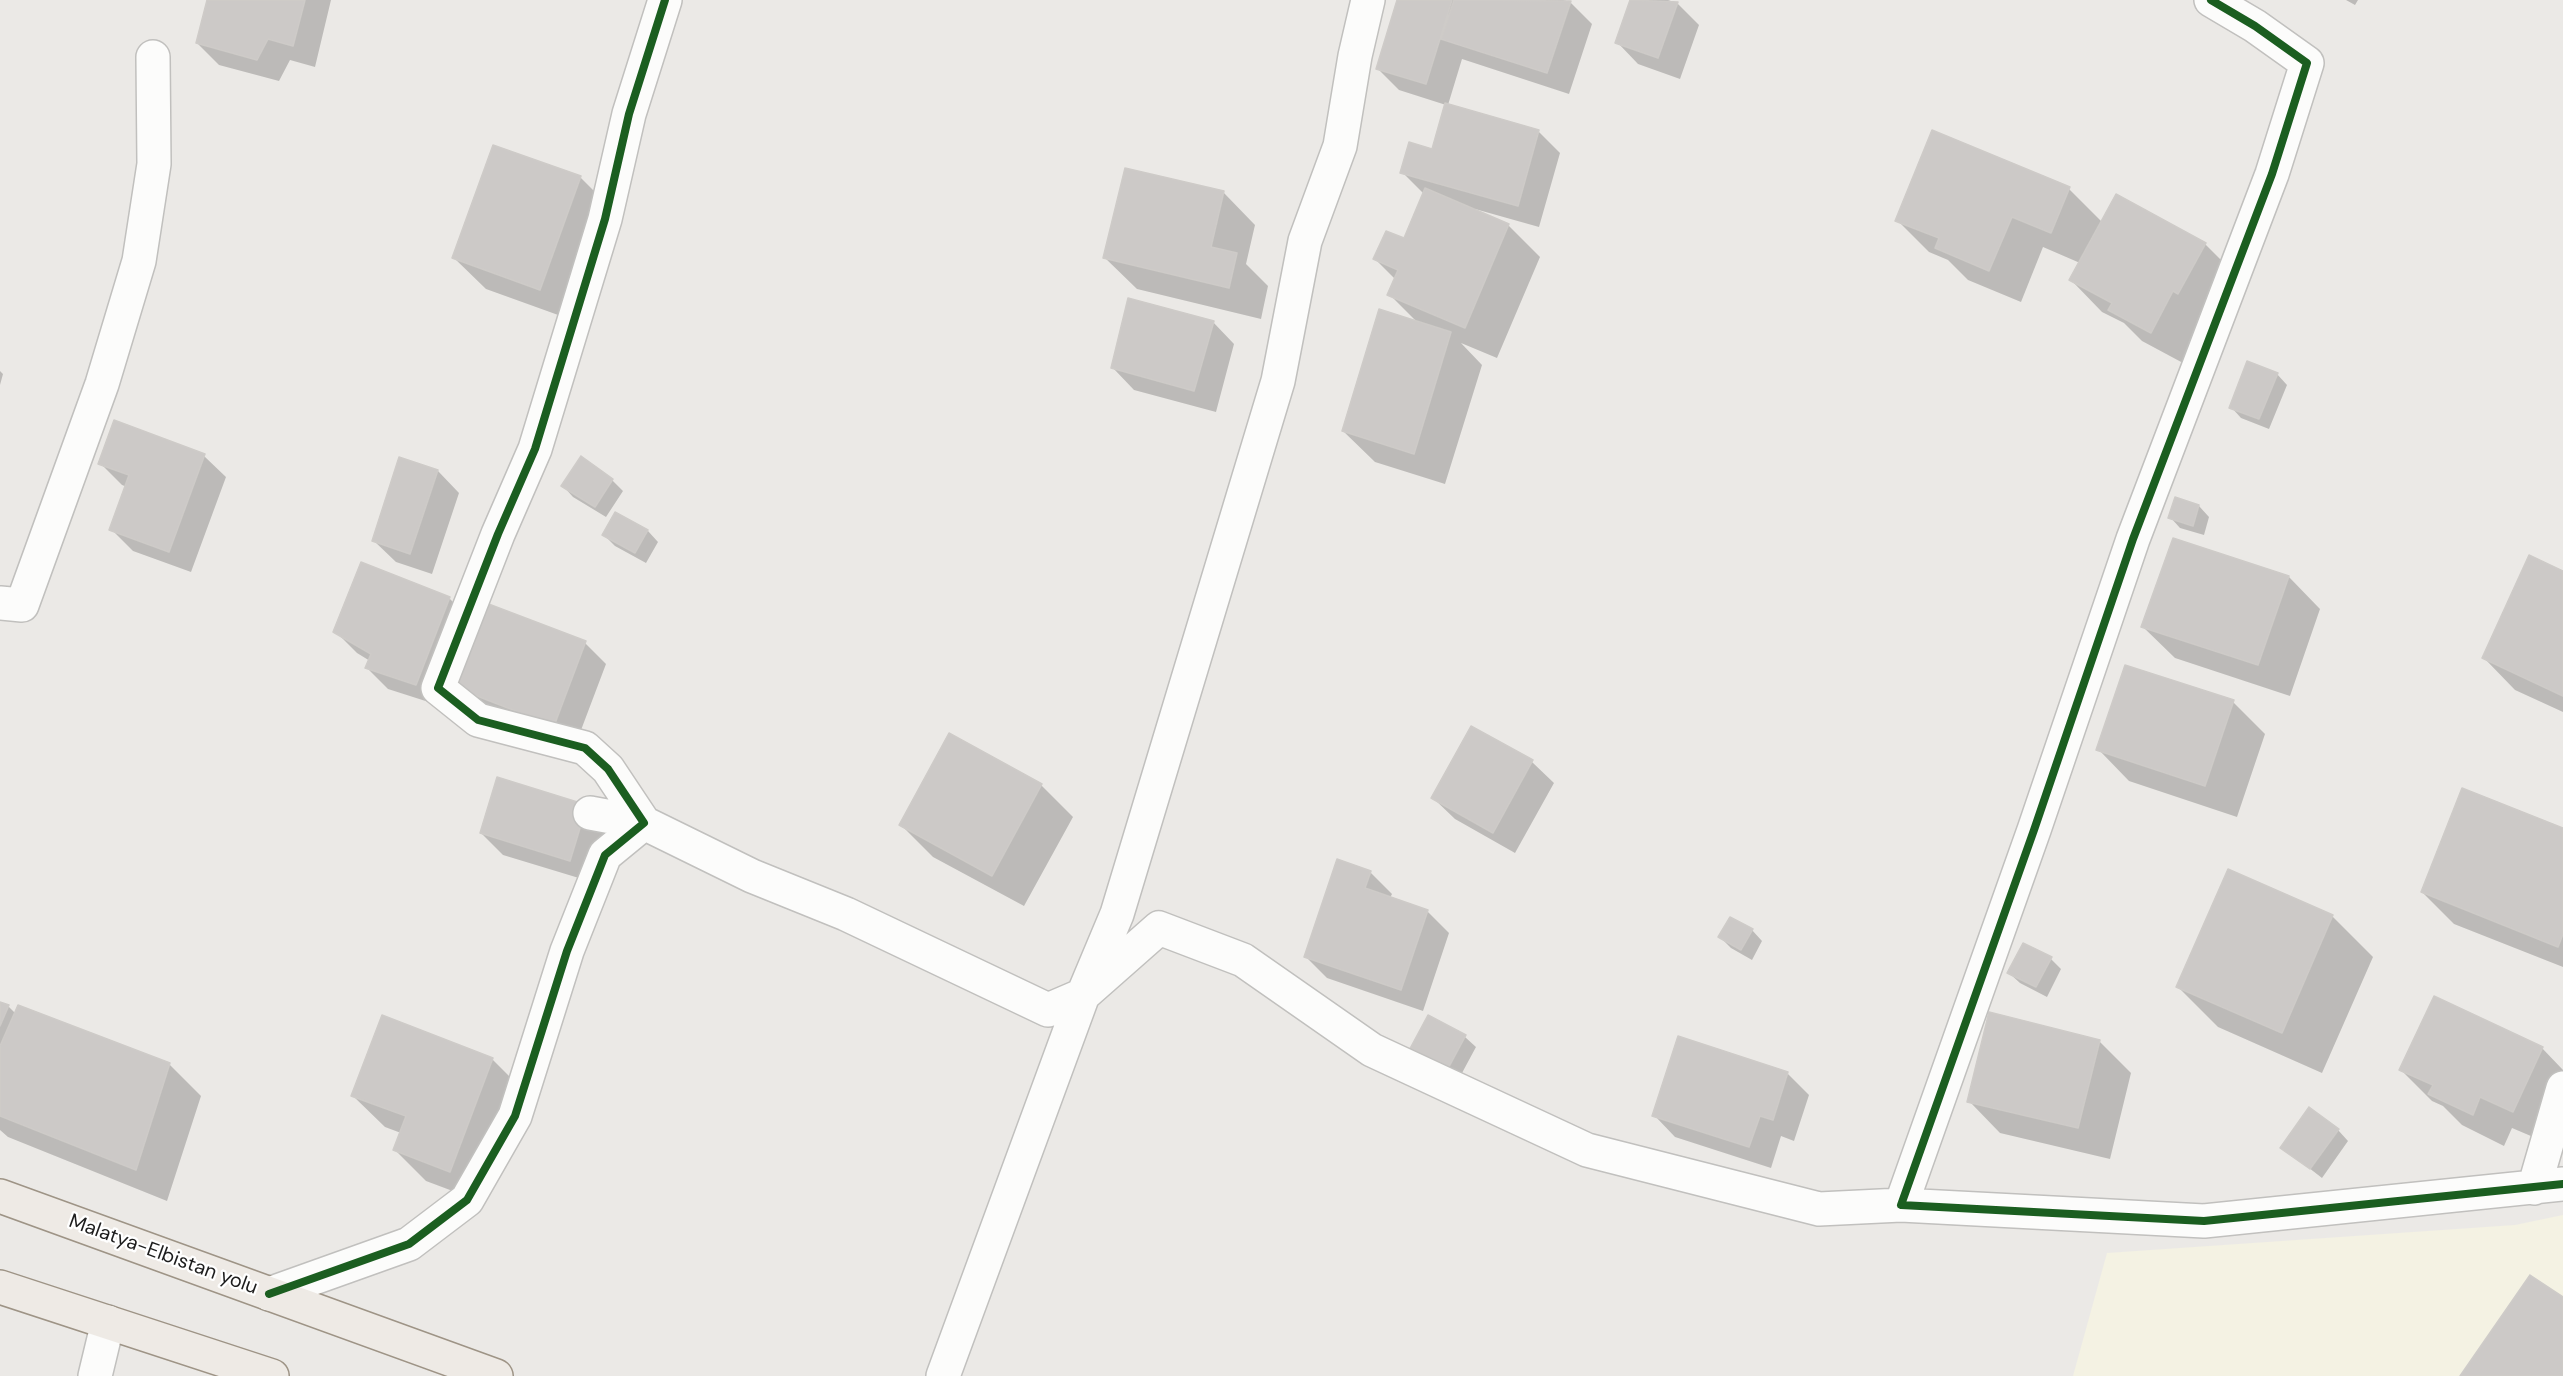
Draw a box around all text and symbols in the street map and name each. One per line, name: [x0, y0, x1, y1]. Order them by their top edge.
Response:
street label: Malatya-Elbistan yolu: [65, 1210, 261, 1300]

